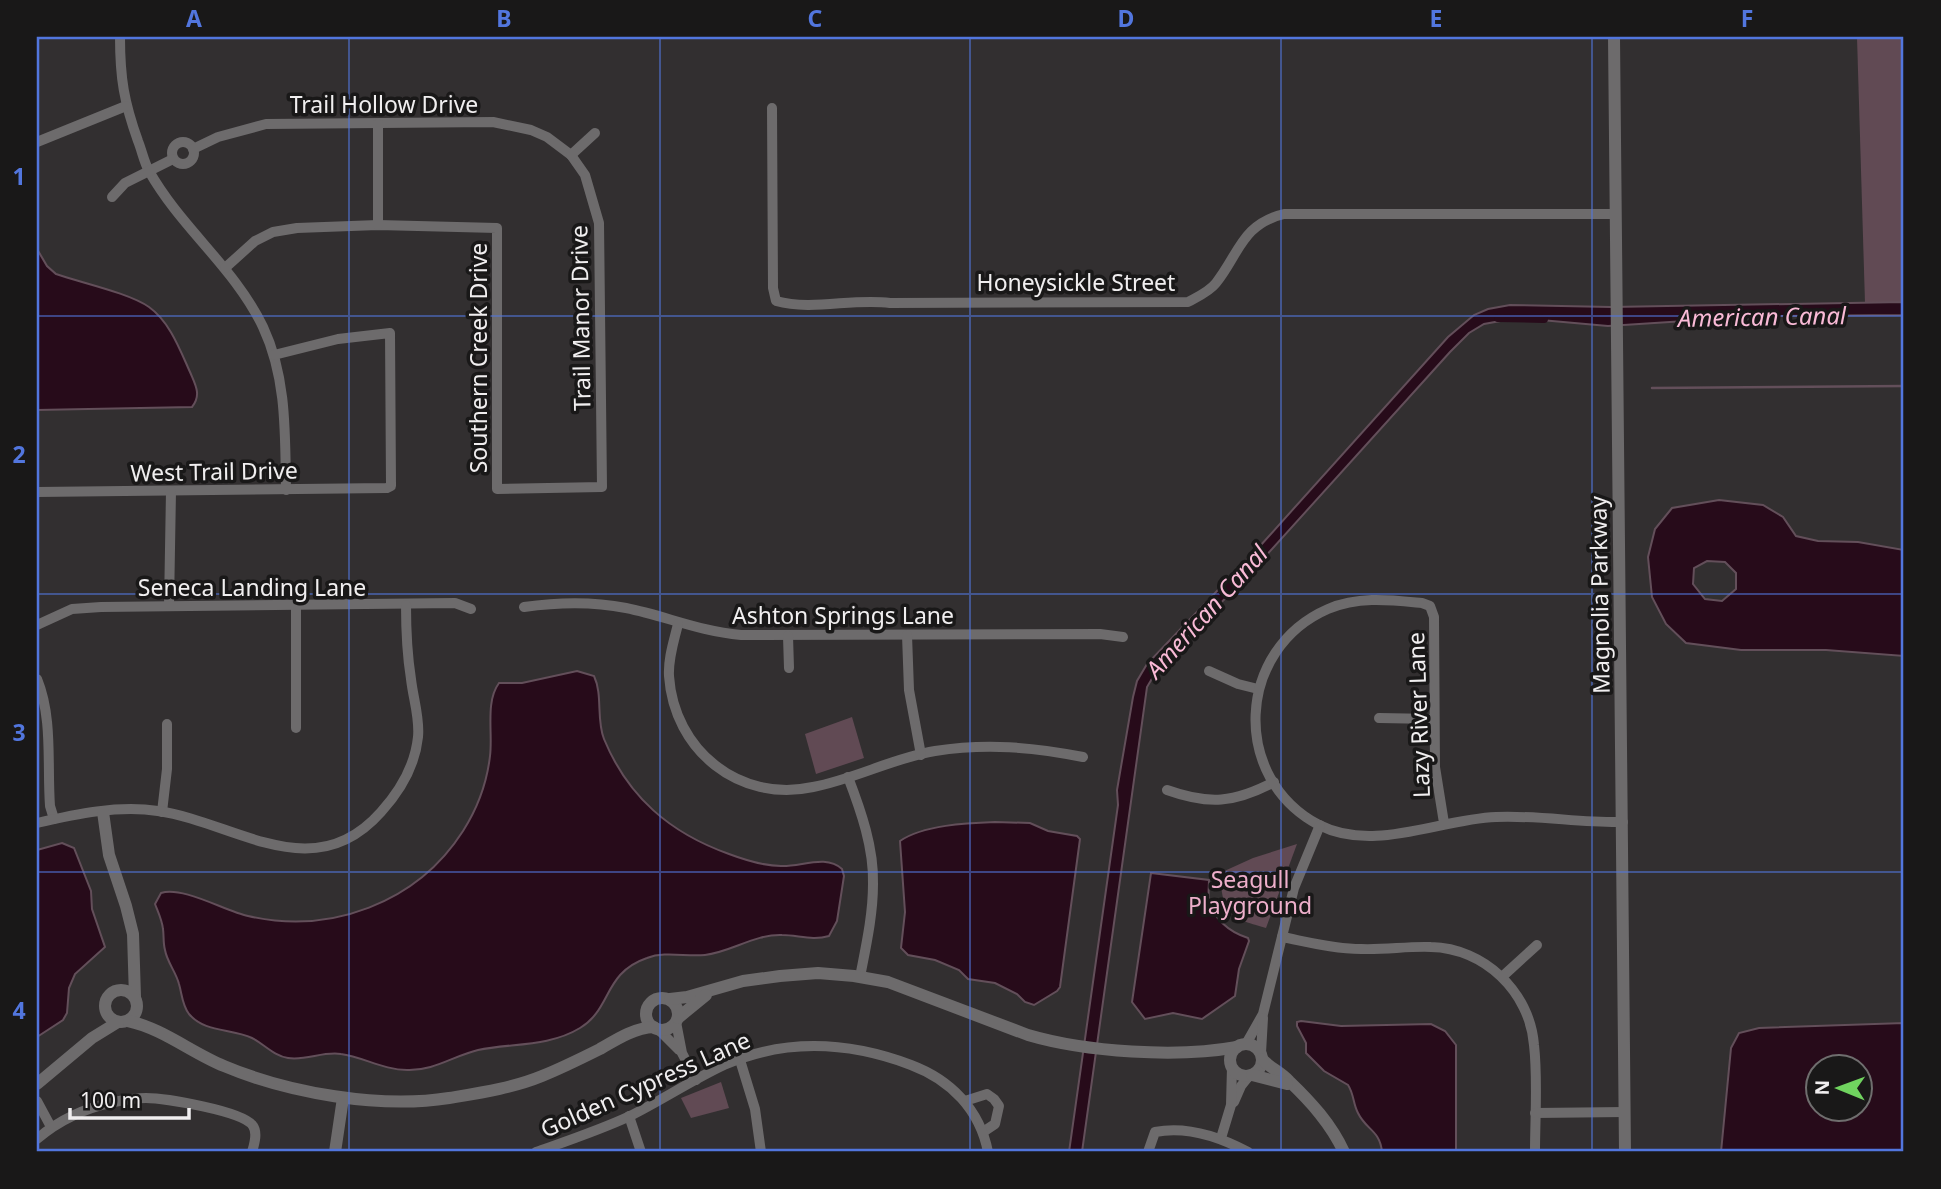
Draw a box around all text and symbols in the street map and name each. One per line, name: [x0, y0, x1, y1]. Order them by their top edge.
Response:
text: A: [186, 2, 202, 34]
text: B: [496, 2, 512, 34]
text: C: [808, 2, 823, 34]
text: D: [1118, 2, 1134, 34]
text: E: [1430, 2, 1442, 34]
text: F: [1741, 2, 1753, 34]
street label: Trail Hollow Drive: [290, 88, 478, 120]
text: 1: [12, 160, 26, 192]
street label: Trail Manor Drive: [562, 225, 598, 411]
street label: Southern Creek Drive: [462, 243, 494, 473]
street label: Honeysickle Street: [977, 266, 1175, 298]
water label: American Canal: [1676, 298, 1847, 334]
text: 2: [12, 438, 26, 470]
street label: West Trail Drive: [130, 454, 298, 488]
street label: Magnolia Parkway: [1581, 495, 1617, 694]
water label: American Canal: [1136, 537, 1275, 686]
street label: Seneca Landing Lane: [138, 571, 366, 603]
street label: Ashton Springs Lane: [732, 599, 954, 631]
street label: Lazy River Lane: [1399, 631, 1437, 799]
text: 3: [12, 716, 26, 748]
park label: Seagull Playground: [1188, 863, 1312, 921]
text: 4: [12, 994, 26, 1026]
street label: Golden Cypress Lane: [535, 1023, 755, 1145]
north arrow: [1804, 1052, 1874, 1122]
scale bar: [70, 1077, 189, 1121]
text: N: [1809, 1080, 1835, 1096]
text: 100 m: [80, 1086, 141, 1114]

